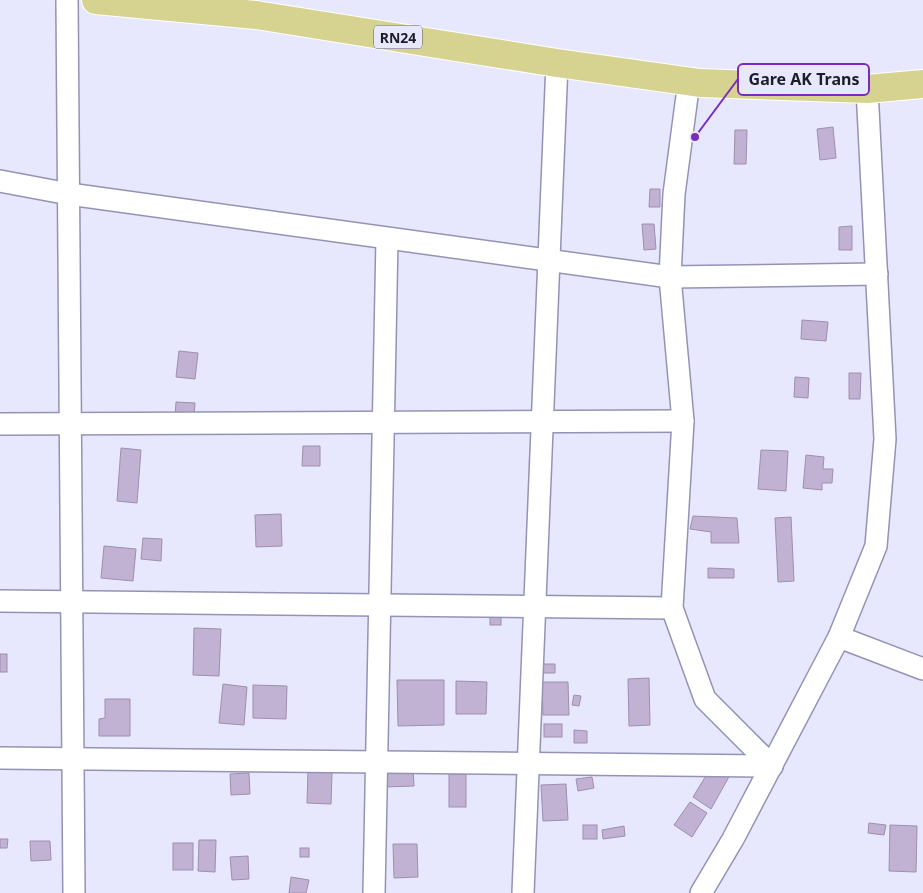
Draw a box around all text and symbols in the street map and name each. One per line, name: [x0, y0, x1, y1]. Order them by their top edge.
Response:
road number: RN24: [374, 26, 422, 48]
callout: Gare AK Trans: [738, 64, 869, 95]
text: Gare AK Trans: [749, 68, 859, 90]

